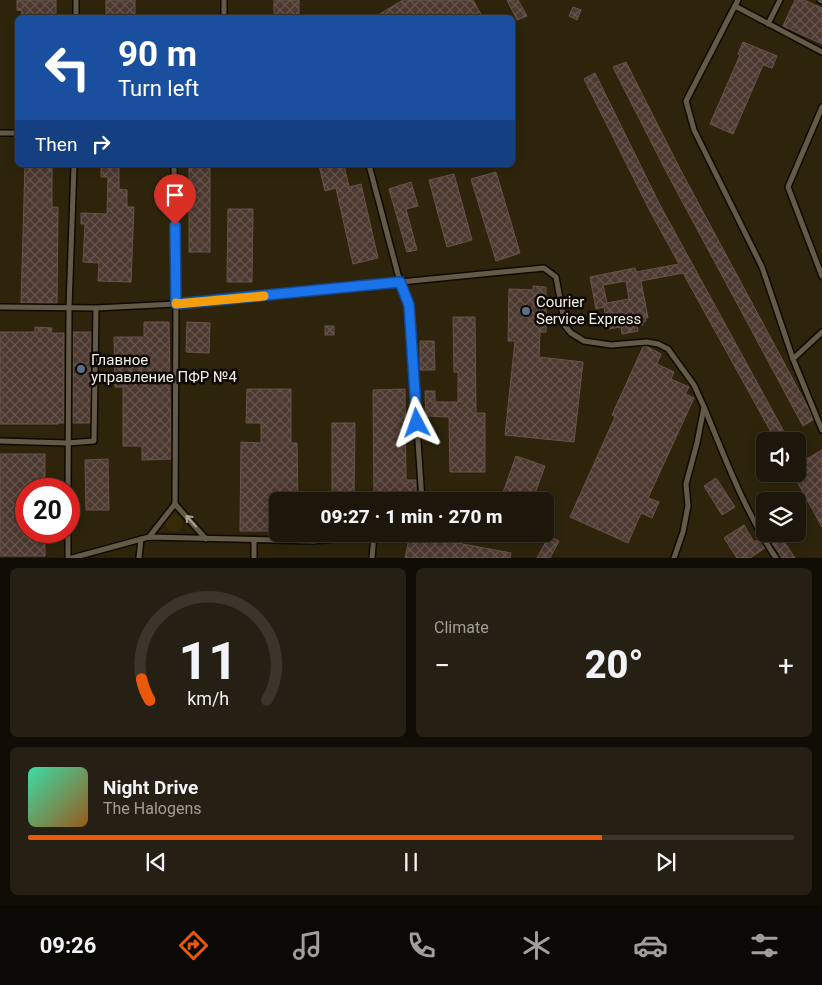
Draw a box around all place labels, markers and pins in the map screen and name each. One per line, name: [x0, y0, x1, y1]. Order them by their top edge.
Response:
pin: [154, 174, 196, 225]
place label: Courier Service Express: [536, 293, 641, 328]
marker: Courier Service Express: [520, 305, 532, 317]
place label: Главное управление ПФР №4: [91, 351, 237, 386]
marker: Главное управление ПФР №4: [75, 363, 87, 375]

